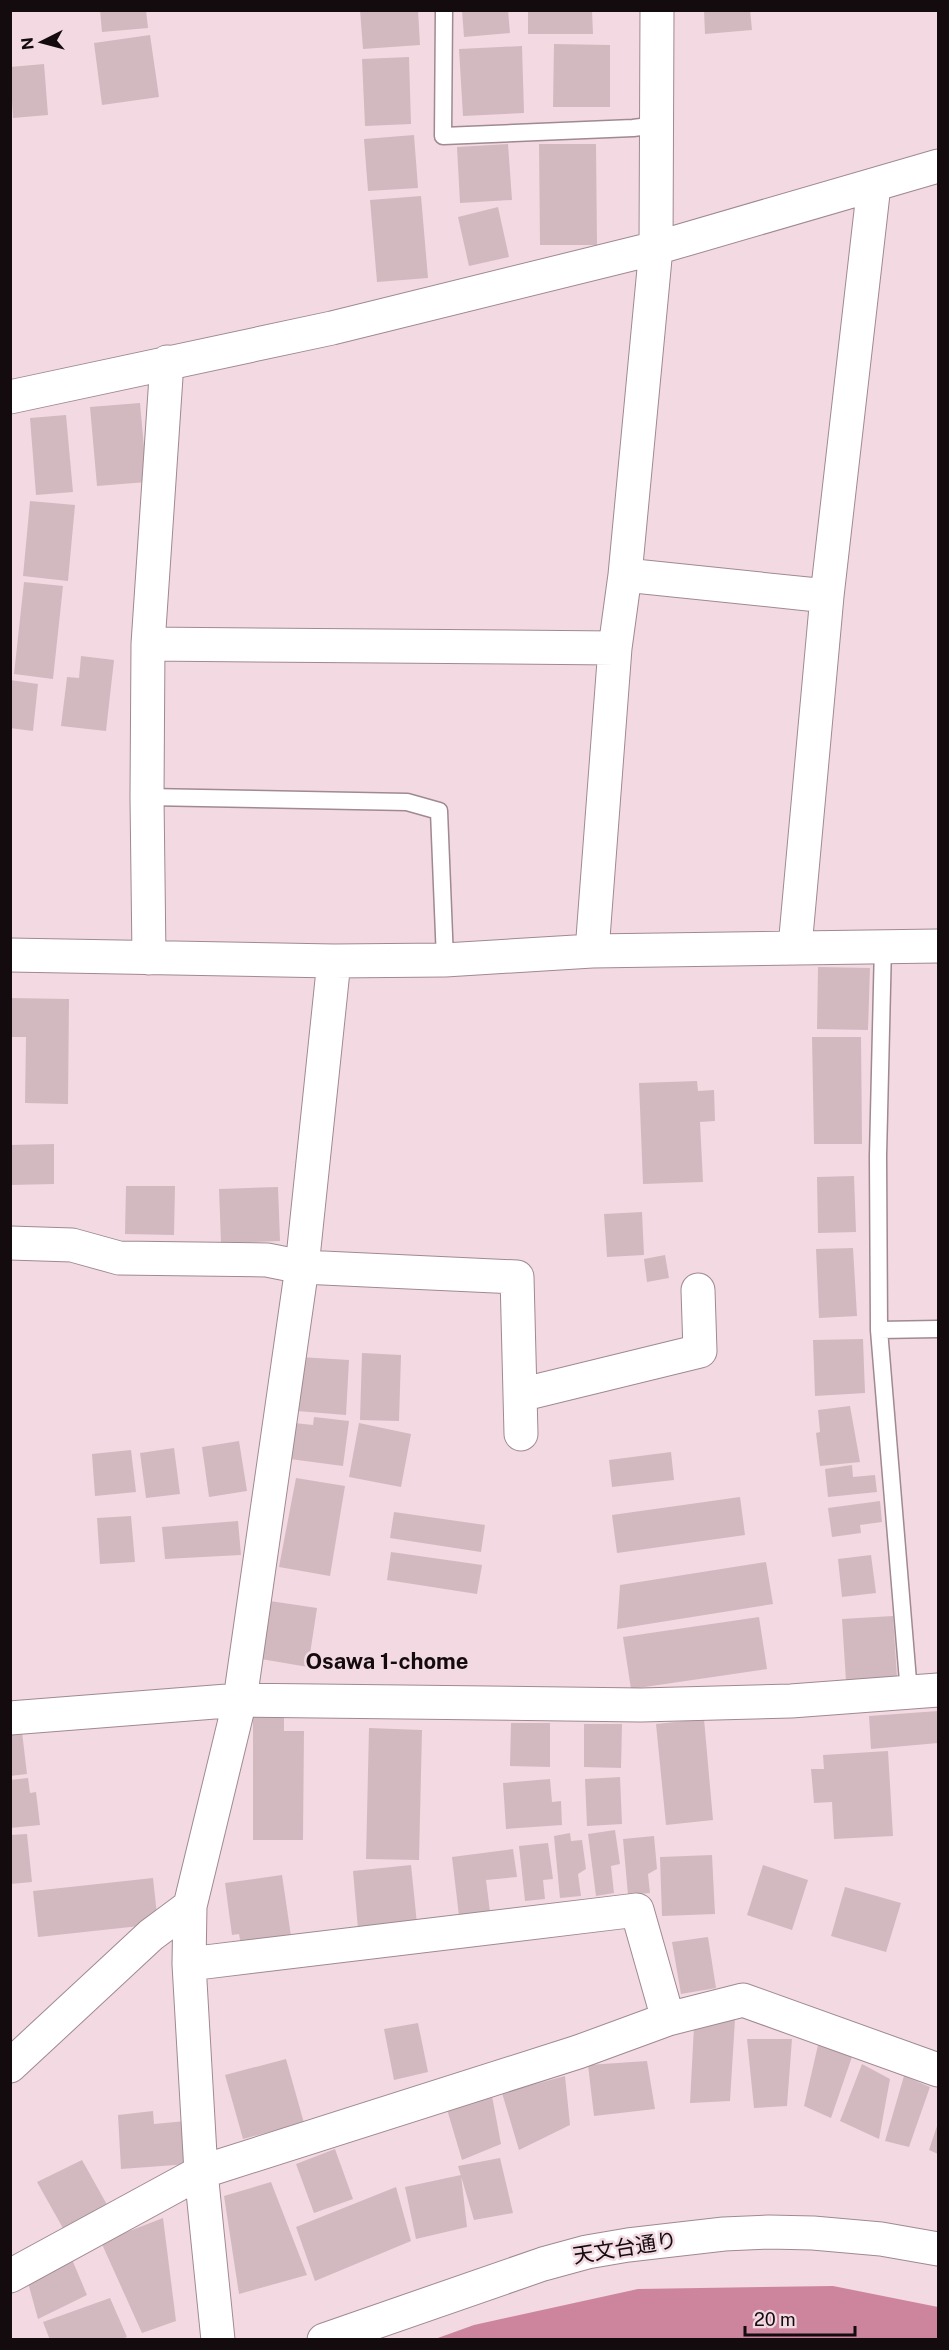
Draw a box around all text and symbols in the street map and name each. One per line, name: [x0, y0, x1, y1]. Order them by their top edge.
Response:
north arrow: [12, 12, 72, 72]
text: N: [17, 36, 38, 51]
district label: Osawa 1-chome: [306, 1648, 469, 1674]
street label: 天文台通り: [571, 2227, 679, 2268]
scale bar: [745, 2299, 854, 2337]
text: 20 m: [754, 2309, 796, 2330]

